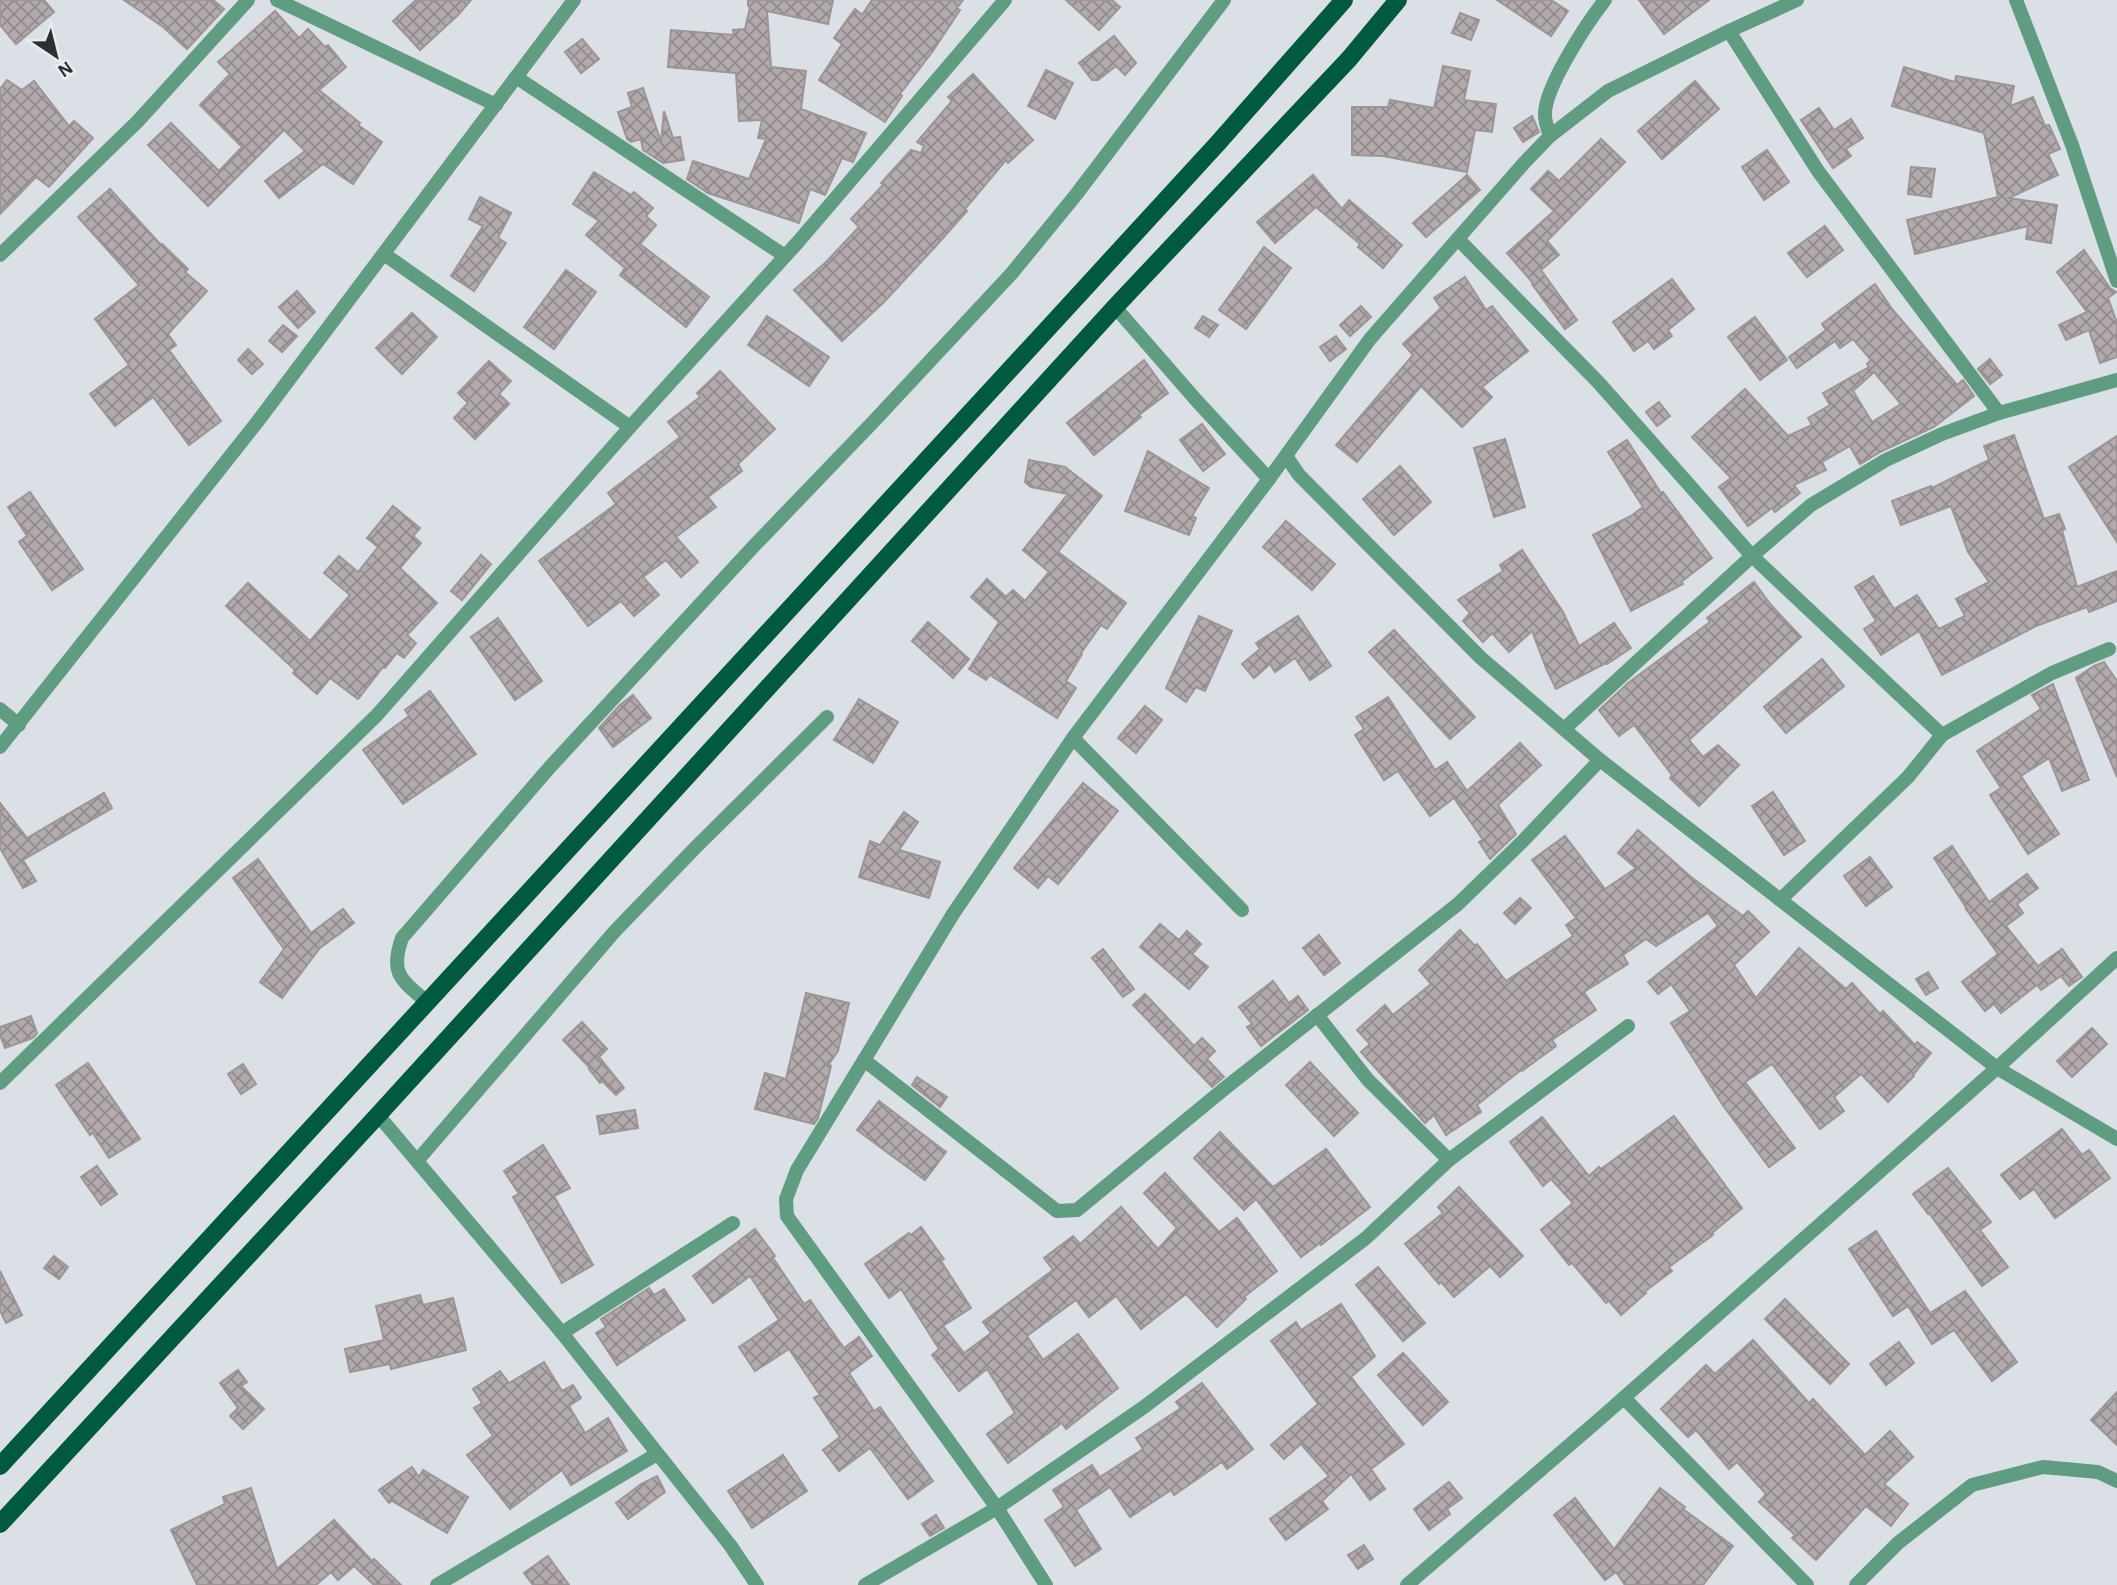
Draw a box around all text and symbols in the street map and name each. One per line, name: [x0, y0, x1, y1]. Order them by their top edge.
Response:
north arrow: [21, 21, 91, 91]
text: N: [54, 57, 76, 80]

